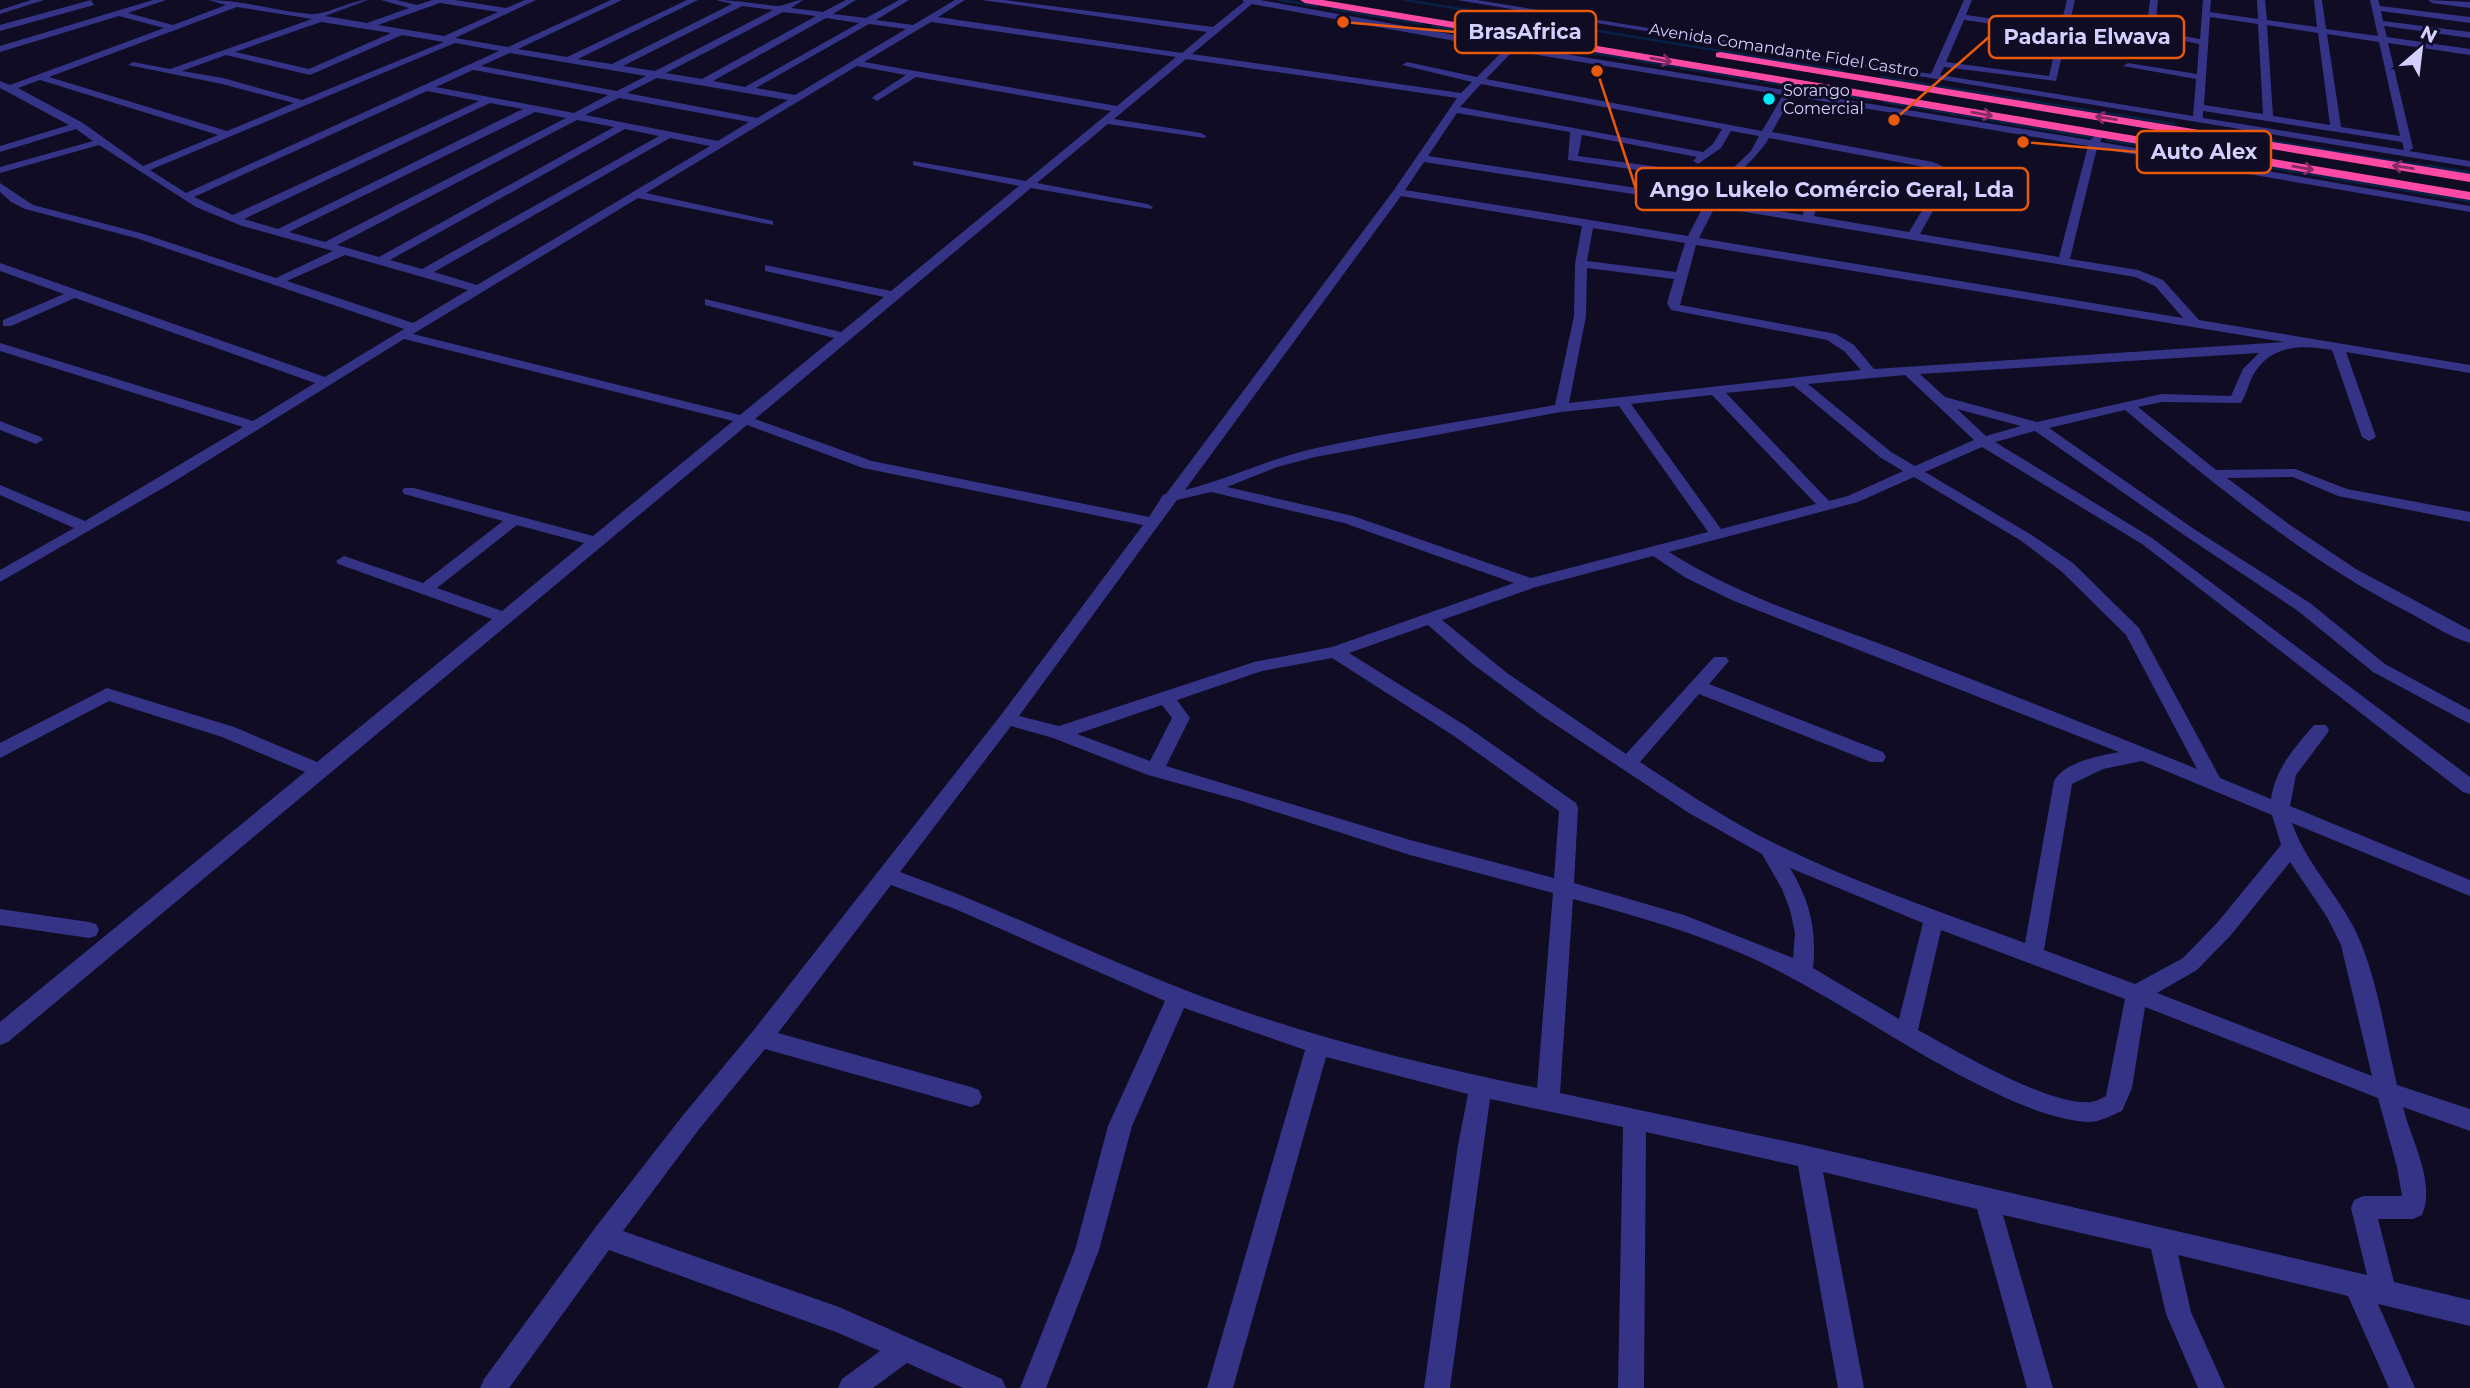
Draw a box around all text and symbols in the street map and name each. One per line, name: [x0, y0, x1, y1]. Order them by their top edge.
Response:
callout: BrasAfrica: [1455, 11, 1596, 53]
north arrow: [2386, 14, 2456, 84]
callout: Padaria Elwava: [1989, 16, 2184, 58]
text: BrasAfrica: [1468, 19, 1582, 44]
street label: Avenida Comandante Fidel Castro: [1648, 19, 1920, 81]
text: N: [2417, 21, 2441, 48]
text: Padaria Elwava: [2003, 24, 2171, 49]
one-way arrow: [1649, 54, 1672, 67]
place label: Sorango Comercial: [1783, 81, 1864, 118]
marker: Sorango Comercial: [1761, 91, 1777, 107]
one-way arrow: [1970, 108, 1993, 121]
one-way arrow: [2095, 111, 2118, 124]
callout: Auto Alex: [2137, 131, 2271, 173]
text: Auto Alex: [2150, 139, 2258, 164]
one-way arrow: [2392, 160, 2415, 173]
one-way arrow: [2291, 162, 2314, 175]
callout: Ango Lukelo Comércio Geral, Lda: [1636, 168, 2028, 210]
text: Ango Lukelo Comércio Geral, Lda: [1649, 177, 2014, 202]

